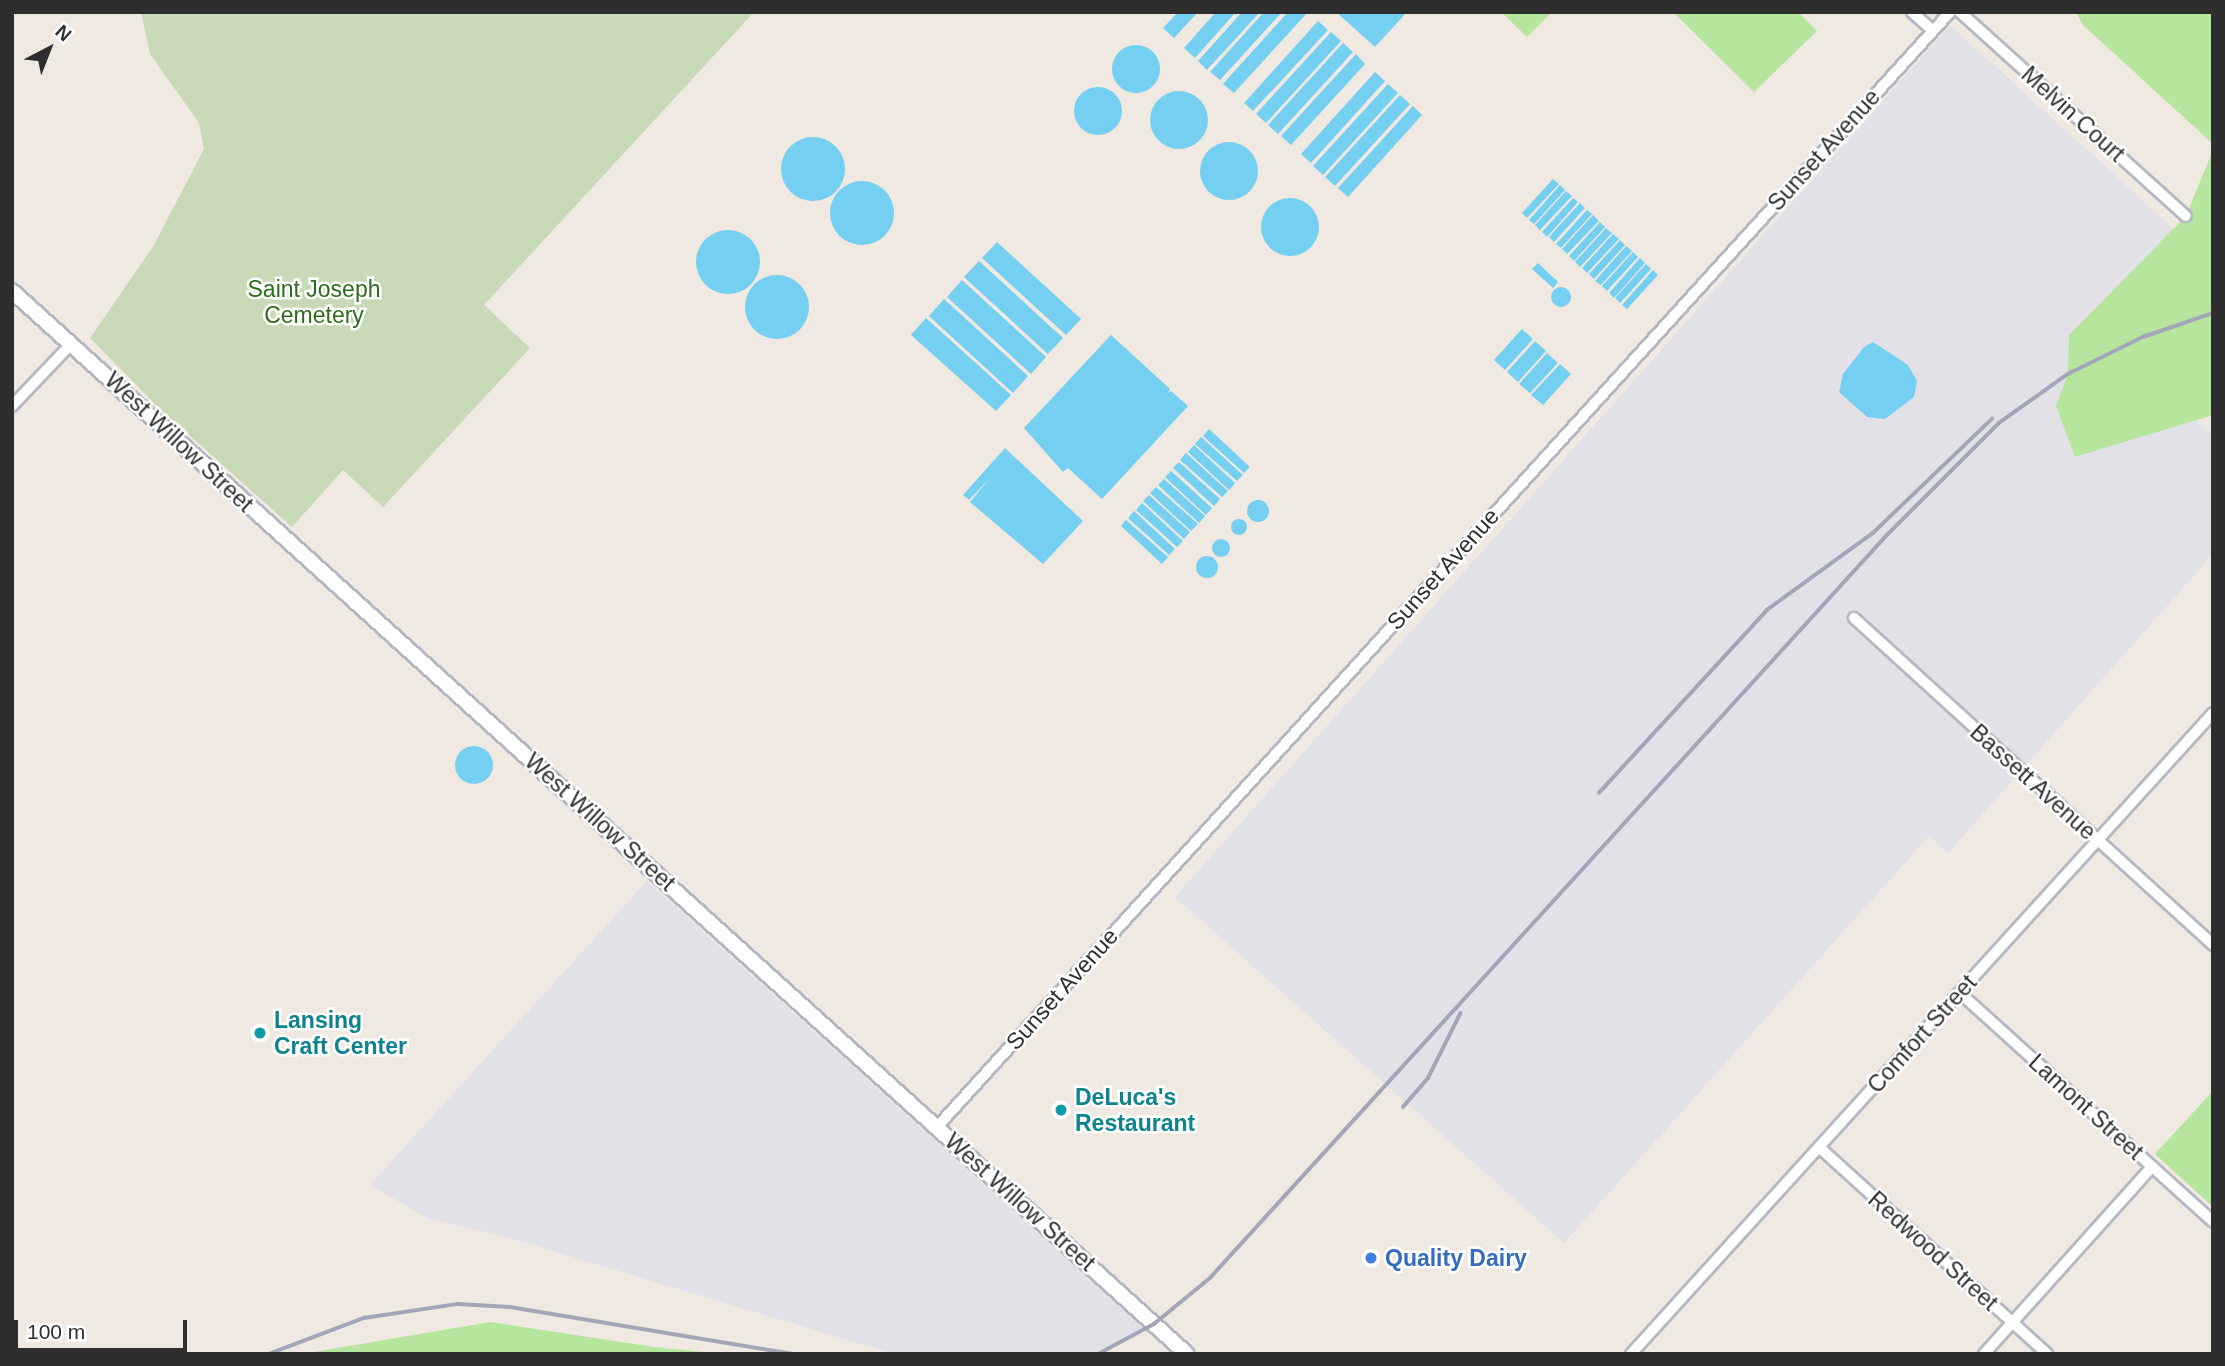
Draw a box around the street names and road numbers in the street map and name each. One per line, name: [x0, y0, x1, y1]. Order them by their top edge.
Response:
street label: Melvin Court: [2016, 61, 2130, 167]
street label: Sunset Avenue: [1762, 83, 1886, 217]
street label: West Willow Street: [99, 366, 259, 518]
street label: Sunset Avenue: [1381, 502, 1505, 636]
street label: Bassett Avenue: [1964, 718, 2102, 846]
street label: West Willow Street: [519, 747, 681, 897]
street label: Sunset Avenue: [1000, 922, 1124, 1056]
street label: Comfort Street: [1862, 969, 1982, 1099]
street label: Lamont Street: [2023, 1048, 2149, 1166]
street label: West Willow Street: [939, 1127, 1101, 1277]
street label: Redwood Street: [1862, 1186, 2004, 1316]

